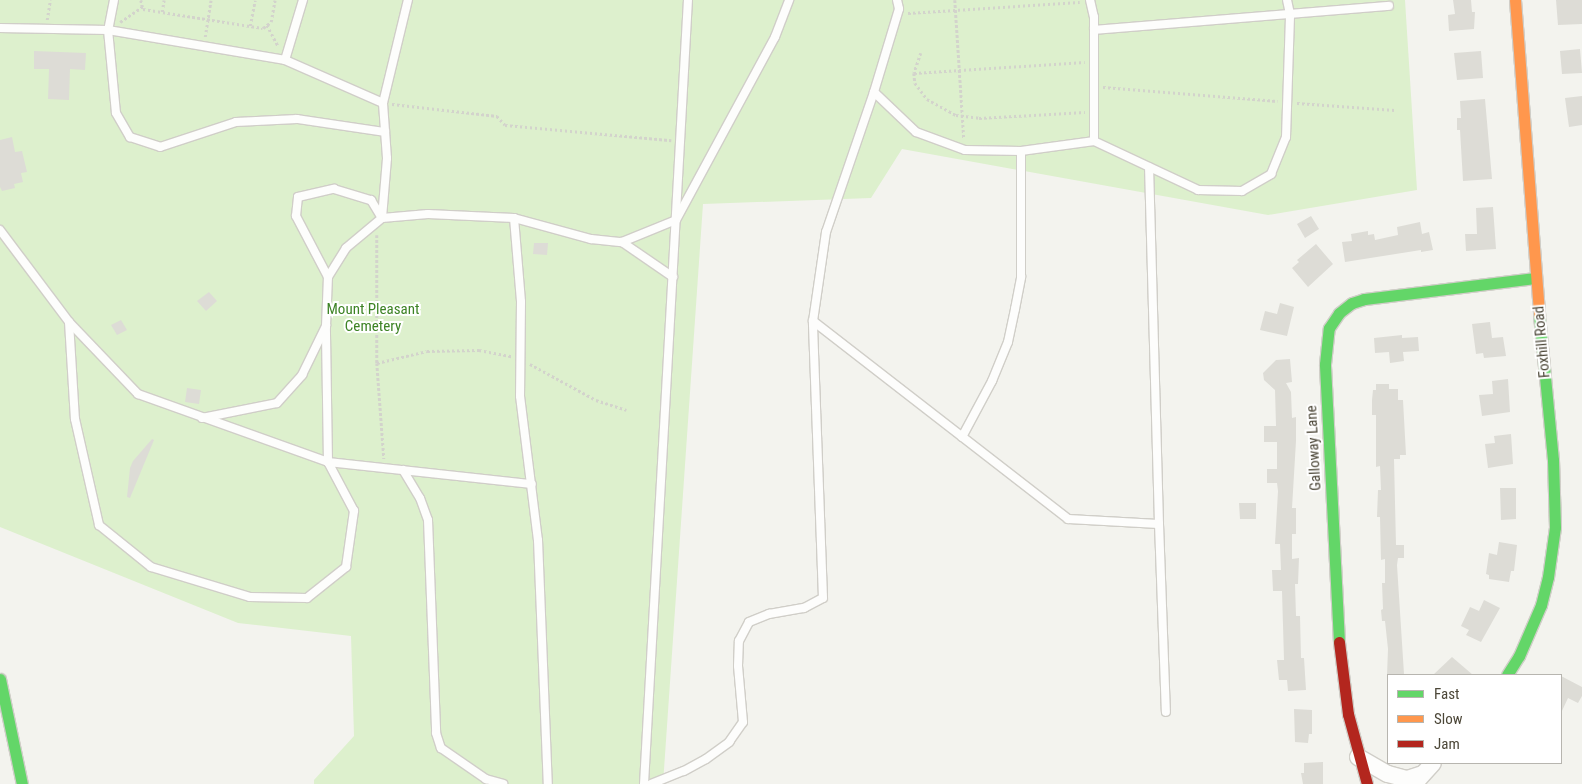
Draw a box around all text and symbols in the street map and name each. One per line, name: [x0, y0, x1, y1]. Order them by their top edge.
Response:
park label: Mount Pleasant Cemetery: [327, 300, 419, 335]
street label: Foxhill Road: [1530, 305, 1554, 379]
street label: Galloway Lane: [1303, 405, 1325, 491]
legend: [1387, 674, 1562, 764]
text: Fast: [1434, 685, 1459, 703]
text: Slow: [1434, 710, 1463, 728]
text: Jam: [1434, 735, 1460, 753]

